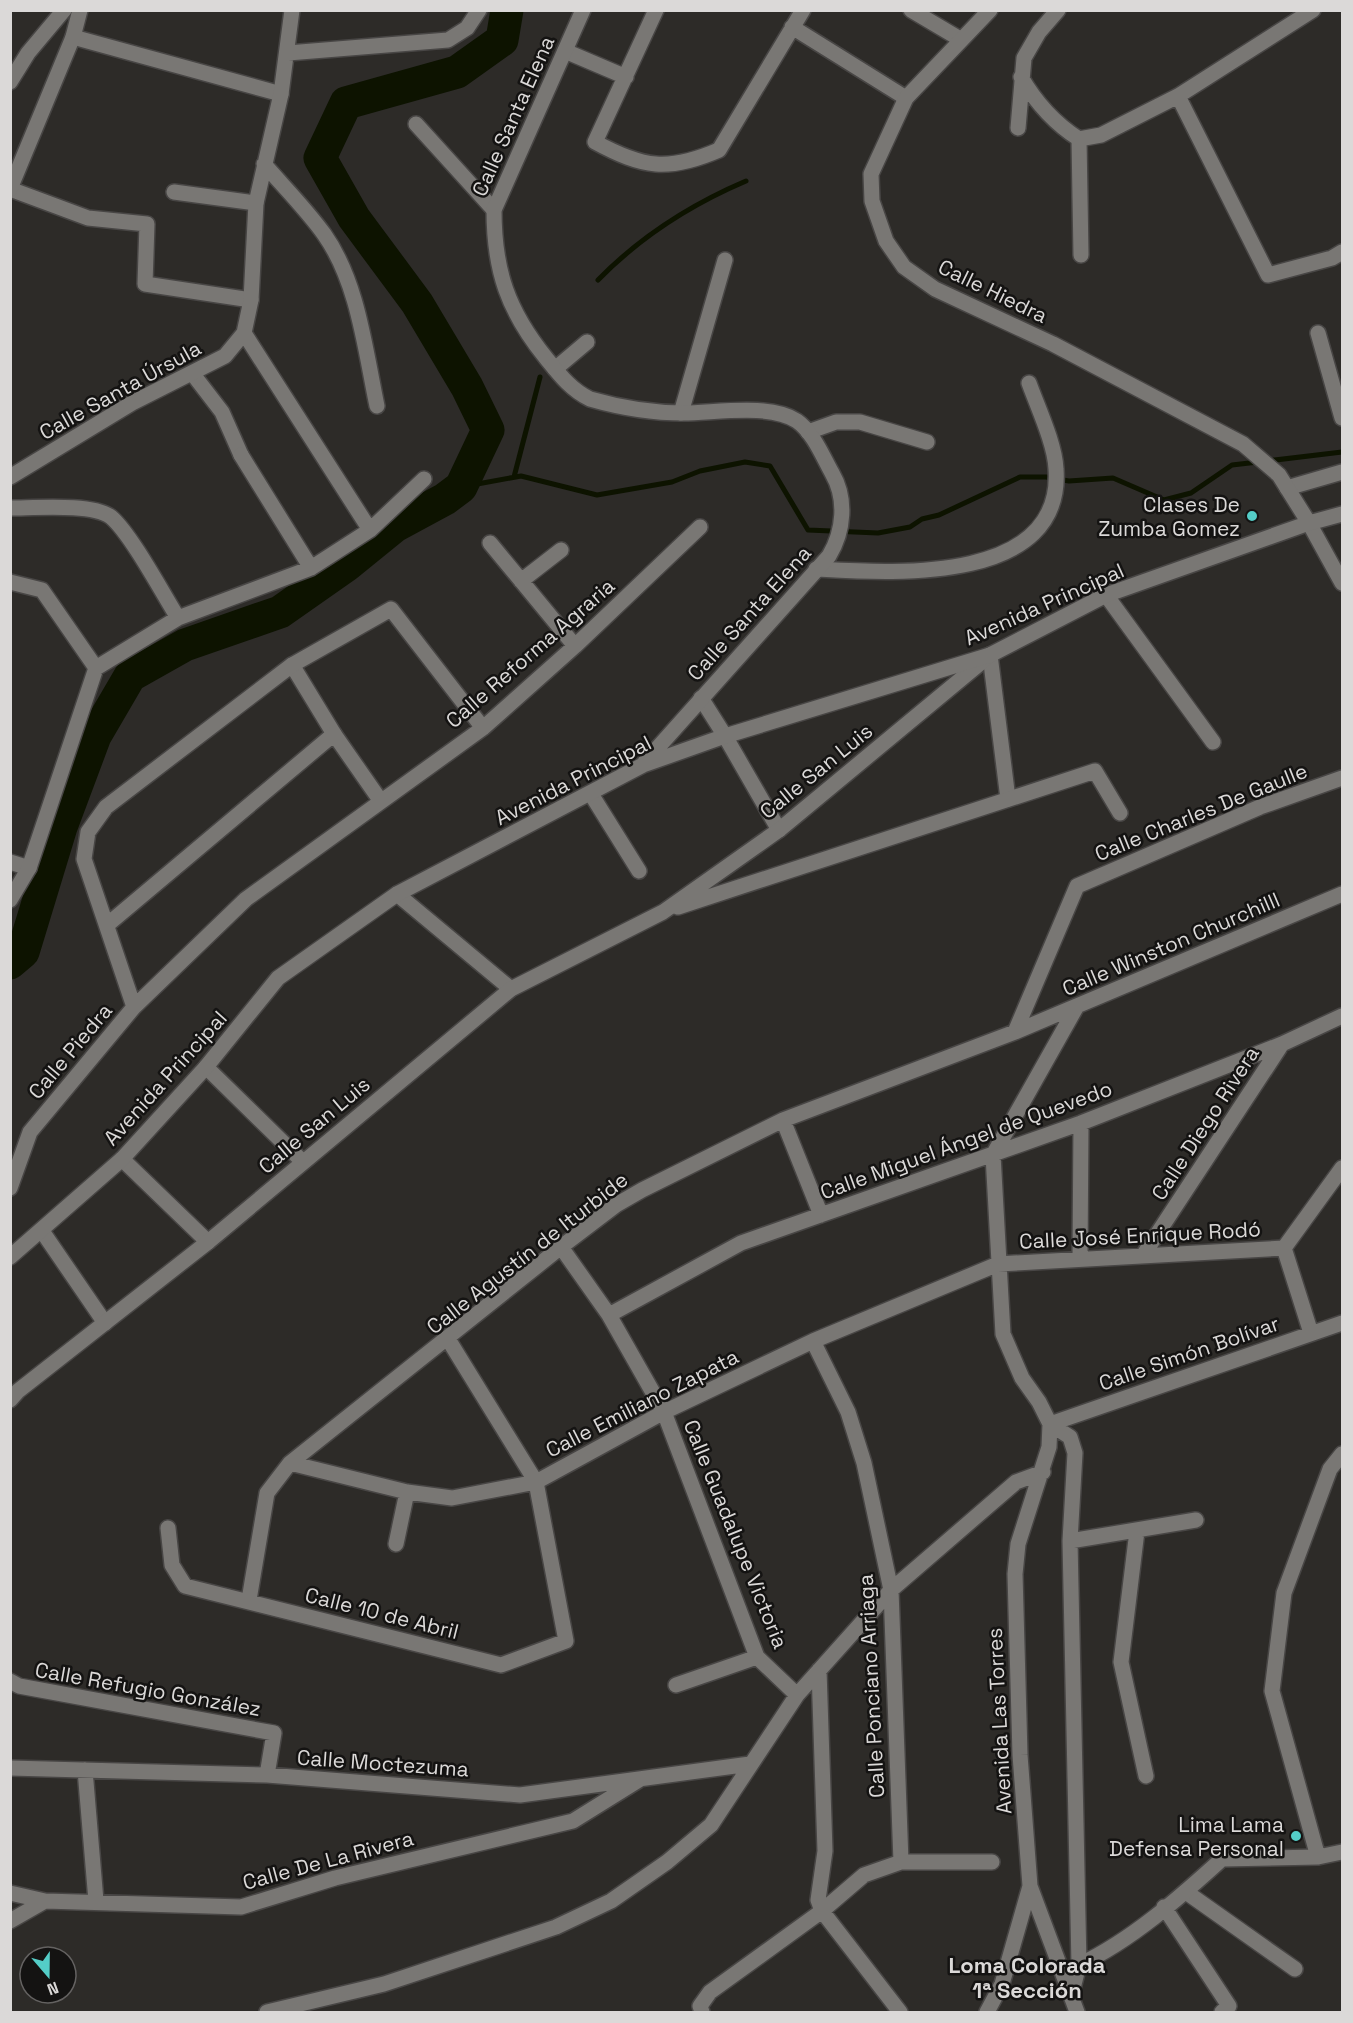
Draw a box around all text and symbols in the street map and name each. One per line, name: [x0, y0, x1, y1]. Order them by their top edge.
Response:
street label: Calle Santa Elena: [466, 32, 560, 200]
street label: Calle Hiedra: [934, 253, 1052, 329]
street label: Calle Santa Úrsula: [34, 334, 206, 446]
place label: Clases De Zumba Gomez: [1098, 491, 1240, 542]
marker: Clases De Zumba Gomez: [1245, 509, 1259, 523]
street label: Calle Santa Elena: [681, 540, 817, 686]
street label: Avenida Principal: [960, 557, 1128, 651]
street label: Calle Reforma Agraria: [440, 572, 620, 734]
street label: Calle San Luis: [754, 717, 878, 825]
street label: Avenida Principal: [490, 729, 656, 831]
street label: Calle Charles De Gaulle: [1091, 757, 1311, 867]
street label: Calle Winston Churchilll: [1058, 886, 1284, 1002]
street label: Calle Piedra: [22, 997, 118, 1105]
street label: Avenida Principal: [97, 1005, 233, 1151]
street label: Calle Diego Rivera: [1145, 1041, 1265, 1205]
street label: Calle San Luis: [253, 1071, 375, 1179]
street label: Calle Miguel Ángel de Quevedo: [816, 1075, 1116, 1205]
street label: Calle Agustín de Iturbide: [421, 1166, 633, 1340]
street label: Calle José Enrique Rodó: [1018, 1215, 1262, 1255]
street label: Calle Simón Bolívar: [1095, 1309, 1283, 1397]
street label: Calle Emiliano Zapata: [541, 1343, 743, 1463]
street label: Calle Guadalupe Victoria: [678, 1416, 794, 1652]
street label: Calle Ponciano Arriaga: [852, 1573, 890, 1799]
street label: Calle 10 de Abril: [302, 1581, 462, 1645]
street label: Avenida Las Torres: [981, 1627, 1017, 1815]
street label: Calle Refugio González: [33, 1656, 263, 1722]
street label: Calle Moctezuma: [296, 1744, 470, 1782]
place label: Lima Lama Defensa Personal: [1109, 1811, 1284, 1862]
street label: Calle De La Rivera: [240, 1824, 416, 1896]
marker: Lima Lama Defensa Personal: [1289, 1829, 1303, 1843]
north arrow: [18, 1945, 78, 2005]
district label: Loma Colorada 1ª Sección: [948, 1951, 1106, 2004]
text: N: [44, 1977, 62, 2000]

